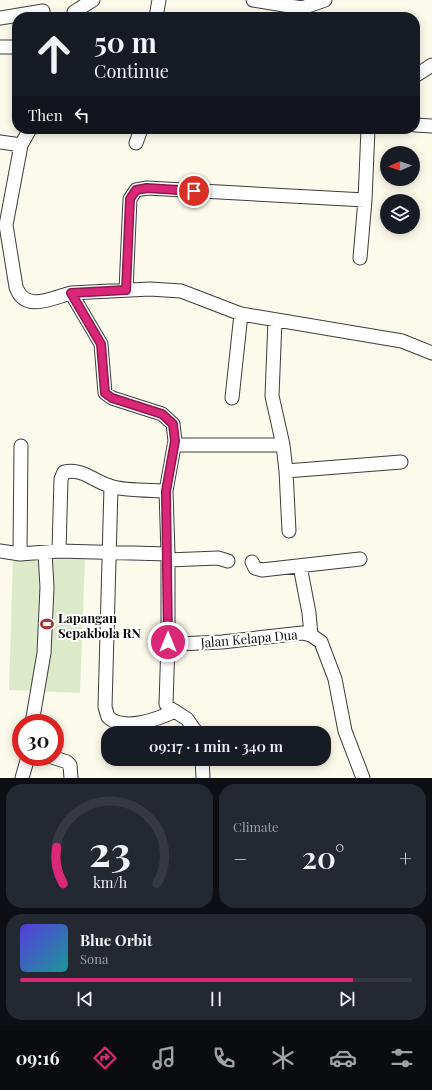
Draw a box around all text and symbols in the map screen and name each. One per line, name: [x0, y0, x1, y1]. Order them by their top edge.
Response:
text: 50 m: [94, 23, 157, 60]
icon: ahead: [28, 28, 80, 80]
text: Continue: [94, 59, 169, 83]
icon: left: [71, 104, 93, 126]
text: Then: [28, 105, 63, 125]
north arrow: [380, 146, 420, 186]
map controls: [380, 146, 420, 234]
pin: [177, 174, 211, 208]
icon: arrive: [183, 180, 205, 202]
button: layers: [380, 194, 420, 234]
place label: Lapangan Sepakbola RN: [58, 609, 142, 641]
sports icon: Lapangan Sepakbola RN: [39, 616, 55, 632]
position arrow: [147, 621, 189, 663]
street label: Jalan Kelapa Dua: [199, 625, 299, 651]
speed limit sign: 30: [12, 714, 64, 766]
text: 09:17 · 1 min · 340 m: [149, 736, 283, 756]
text: Climate: [233, 818, 279, 835]
text: 23: [88, 822, 131, 877]
text: 20°: [302, 837, 344, 877]
text: −: [233, 843, 247, 873]
text: +: [399, 843, 412, 873]
text: km/h: [92, 873, 127, 892]
text: Blue Orbit: [80, 930, 152, 950]
text: Sona: [80, 950, 108, 967]
icon: previous: [74, 988, 96, 1010]
icon: pause: [205, 988, 227, 1010]
icon: next: [336, 988, 358, 1010]
icon: directions: [91, 1044, 119, 1072]
icon: music: [150, 1044, 178, 1072]
icon: phone: [210, 1044, 238, 1072]
icon: climate: [269, 1044, 297, 1072]
icon: car: [329, 1044, 357, 1072]
icon: filters: [388, 1044, 416, 1072]
text: 09:16: [16, 1046, 60, 1070]

